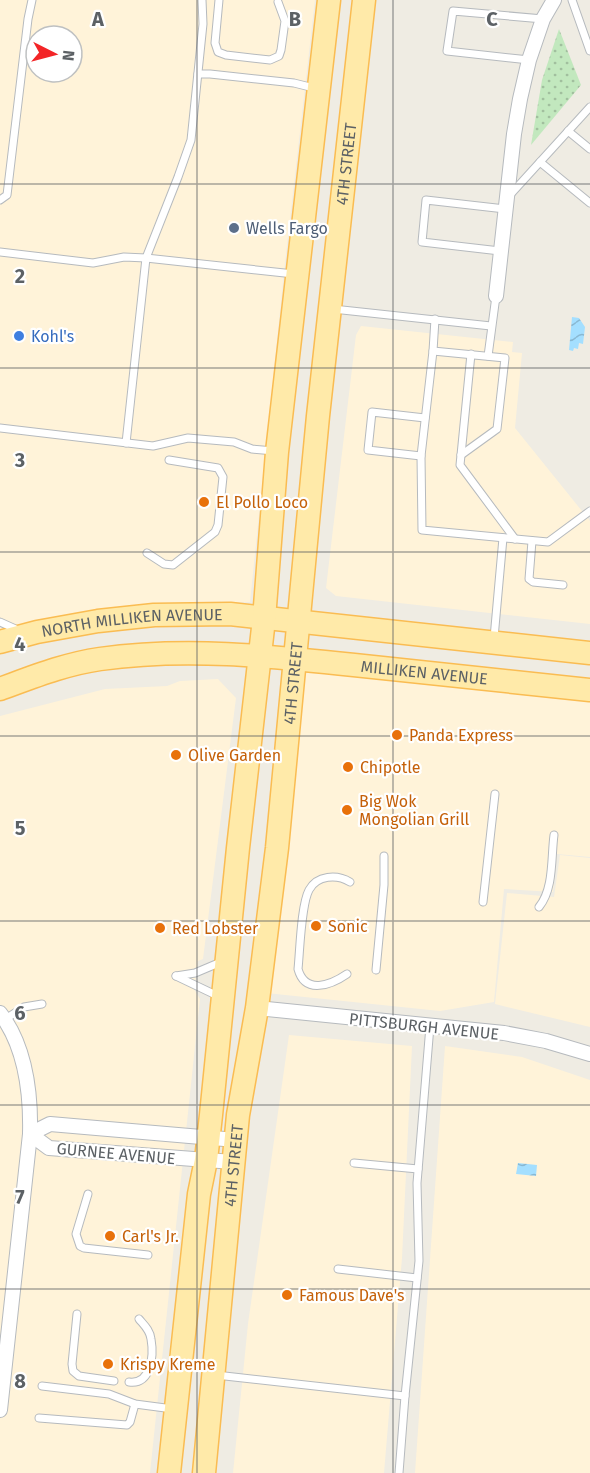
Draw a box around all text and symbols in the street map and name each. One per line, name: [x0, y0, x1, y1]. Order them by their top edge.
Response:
text: A: [91, 7, 105, 31]
text: B: [289, 7, 301, 31]
text: C: [486, 7, 498, 31]
north arrow: [24, 24, 84, 84]
text: N: [58, 49, 78, 62]
street label: 4TH STREET: [332, 121, 360, 206]
place label: Wells Fargo: [246, 219, 328, 238]
marker: Wells Fargo: [227, 221, 241, 235]
text: 2: [15, 264, 25, 288]
place label: Kohl's: [31, 327, 74, 346]
marker: Kohl's: [12, 329, 26, 343]
text: 3: [14, 448, 25, 472]
place label: El Pollo Loco: [216, 493, 308, 512]
marker: El Pollo Loco: [197, 495, 211, 509]
street label: NORTH MILLIKEN AVENUE: [40, 605, 223, 641]
text: 4: [14, 632, 26, 656]
street label: 4TH STREET: [280, 640, 307, 725]
street label: MILLIKEN AVENUE: [360, 657, 489, 689]
place label: Panda Express: [409, 726, 513, 745]
marker: Panda Express: [390, 728, 404, 742]
place label: Olive Garden: [188, 746, 281, 765]
marker: Olive Garden: [169, 748, 183, 762]
place label: Chipotle: [360, 758, 420, 777]
marker: Chipotle: [341, 760, 355, 774]
place label: Big Wok Mongolian Grill: [359, 792, 470, 829]
marker: Big Wok Mongolian Grill: [340, 803, 354, 817]
text: 5: [15, 816, 26, 840]
place label: Sonic: [328, 917, 368, 936]
place label: Red Lobster: [172, 919, 259, 938]
marker: Sonic: [309, 919, 323, 933]
marker: Red Lobster: [153, 921, 167, 935]
text: 6: [14, 1001, 26, 1025]
street label: PITTSBURGH AVENUE: [348, 1009, 500, 1044]
street label: 4TH STREET: [220, 1123, 247, 1208]
street label: GURNEE AVENUE: [56, 1139, 176, 1168]
text: 7: [15, 1185, 25, 1209]
place label: Carl's Jr.: [122, 1227, 179, 1246]
marker: Carl's Jr.: [103, 1229, 117, 1243]
place label: Famous Dave's: [299, 1286, 404, 1305]
marker: Famous Dave's: [280, 1288, 294, 1302]
place label: Krispy Kreme: [120, 1355, 215, 1374]
marker: Krispy Kreme: [101, 1357, 115, 1371]
text: 8: [14, 1369, 26, 1393]

